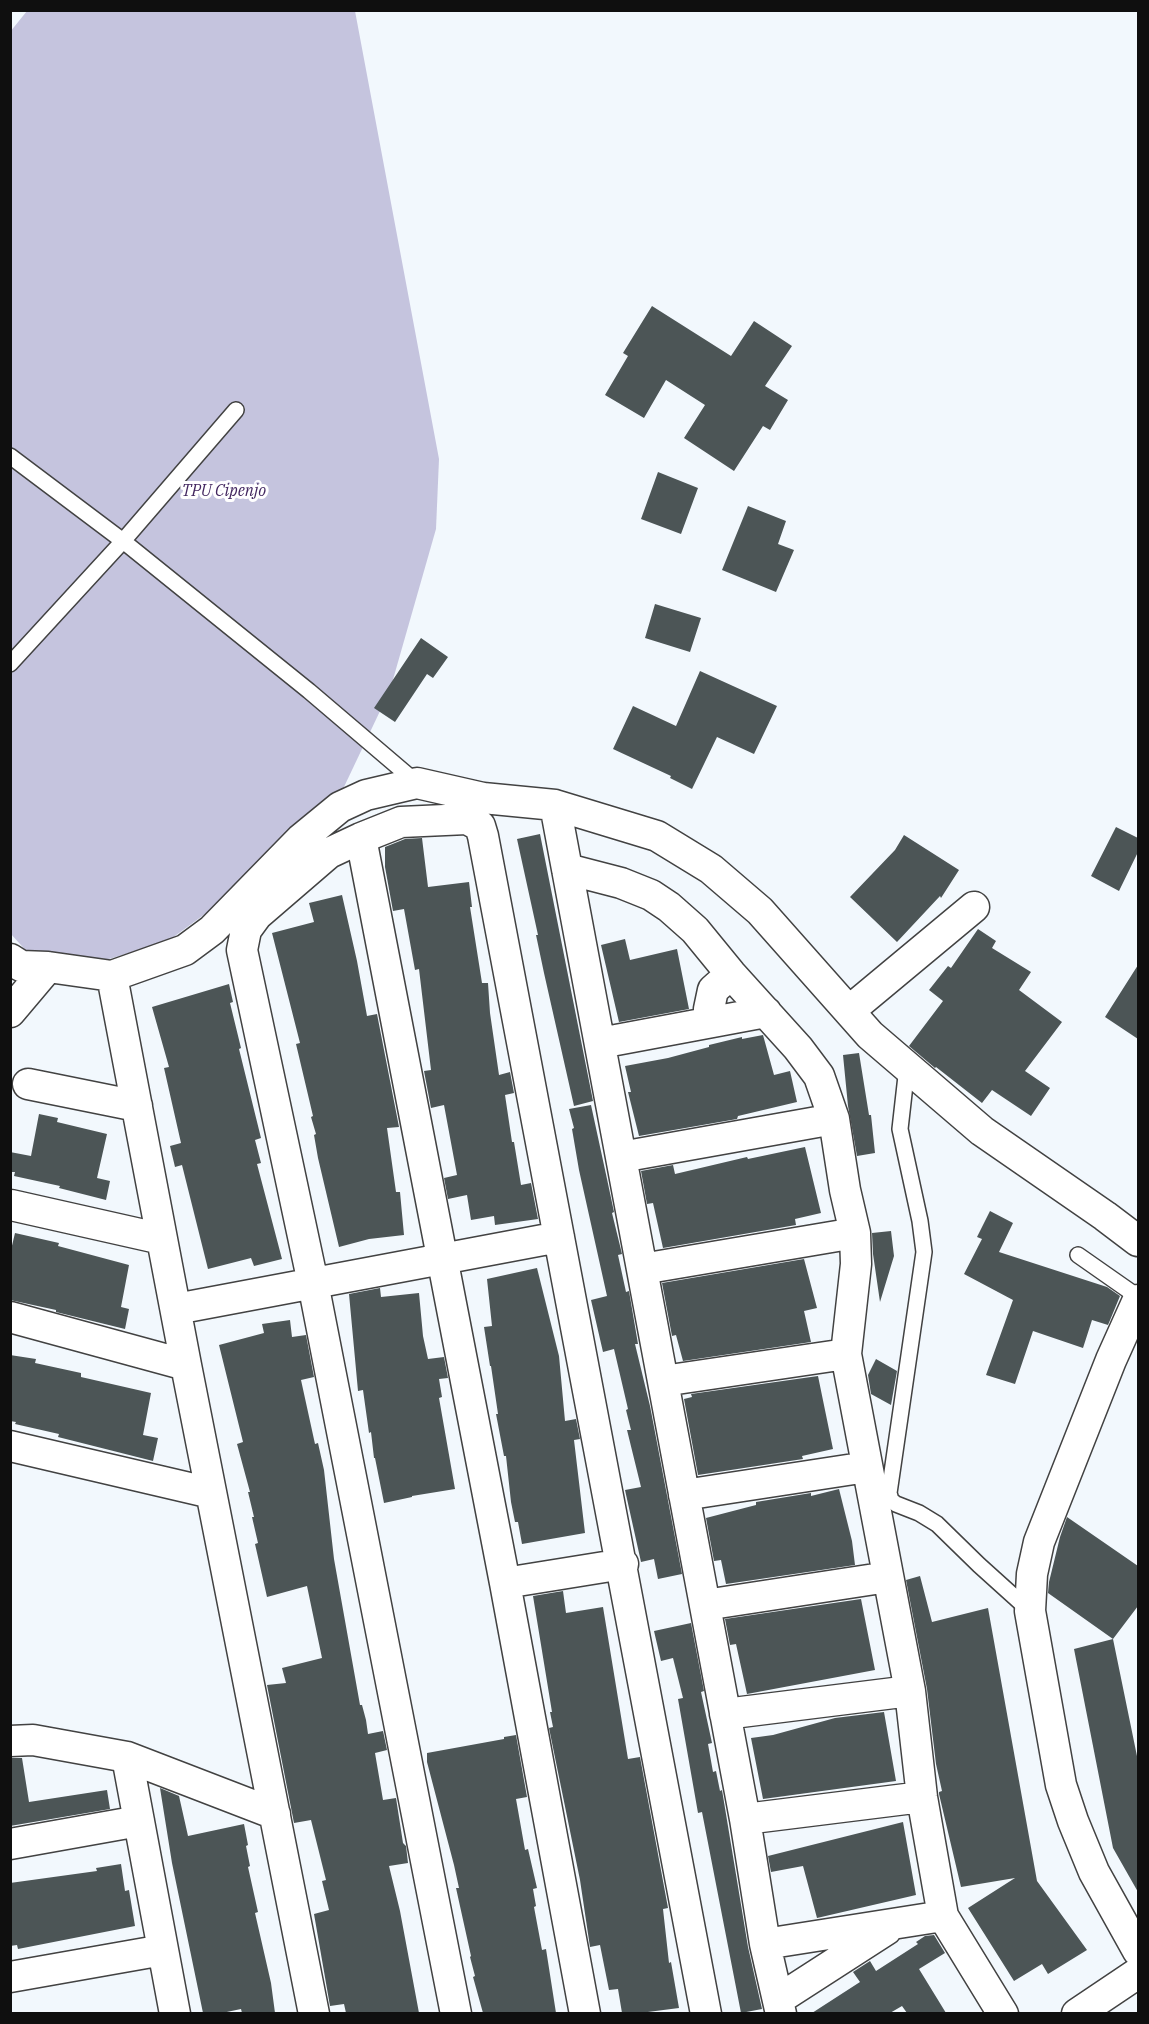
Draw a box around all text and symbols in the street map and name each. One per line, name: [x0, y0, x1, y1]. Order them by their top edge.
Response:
park label: TPU Cipenjo: [182, 481, 266, 501]

